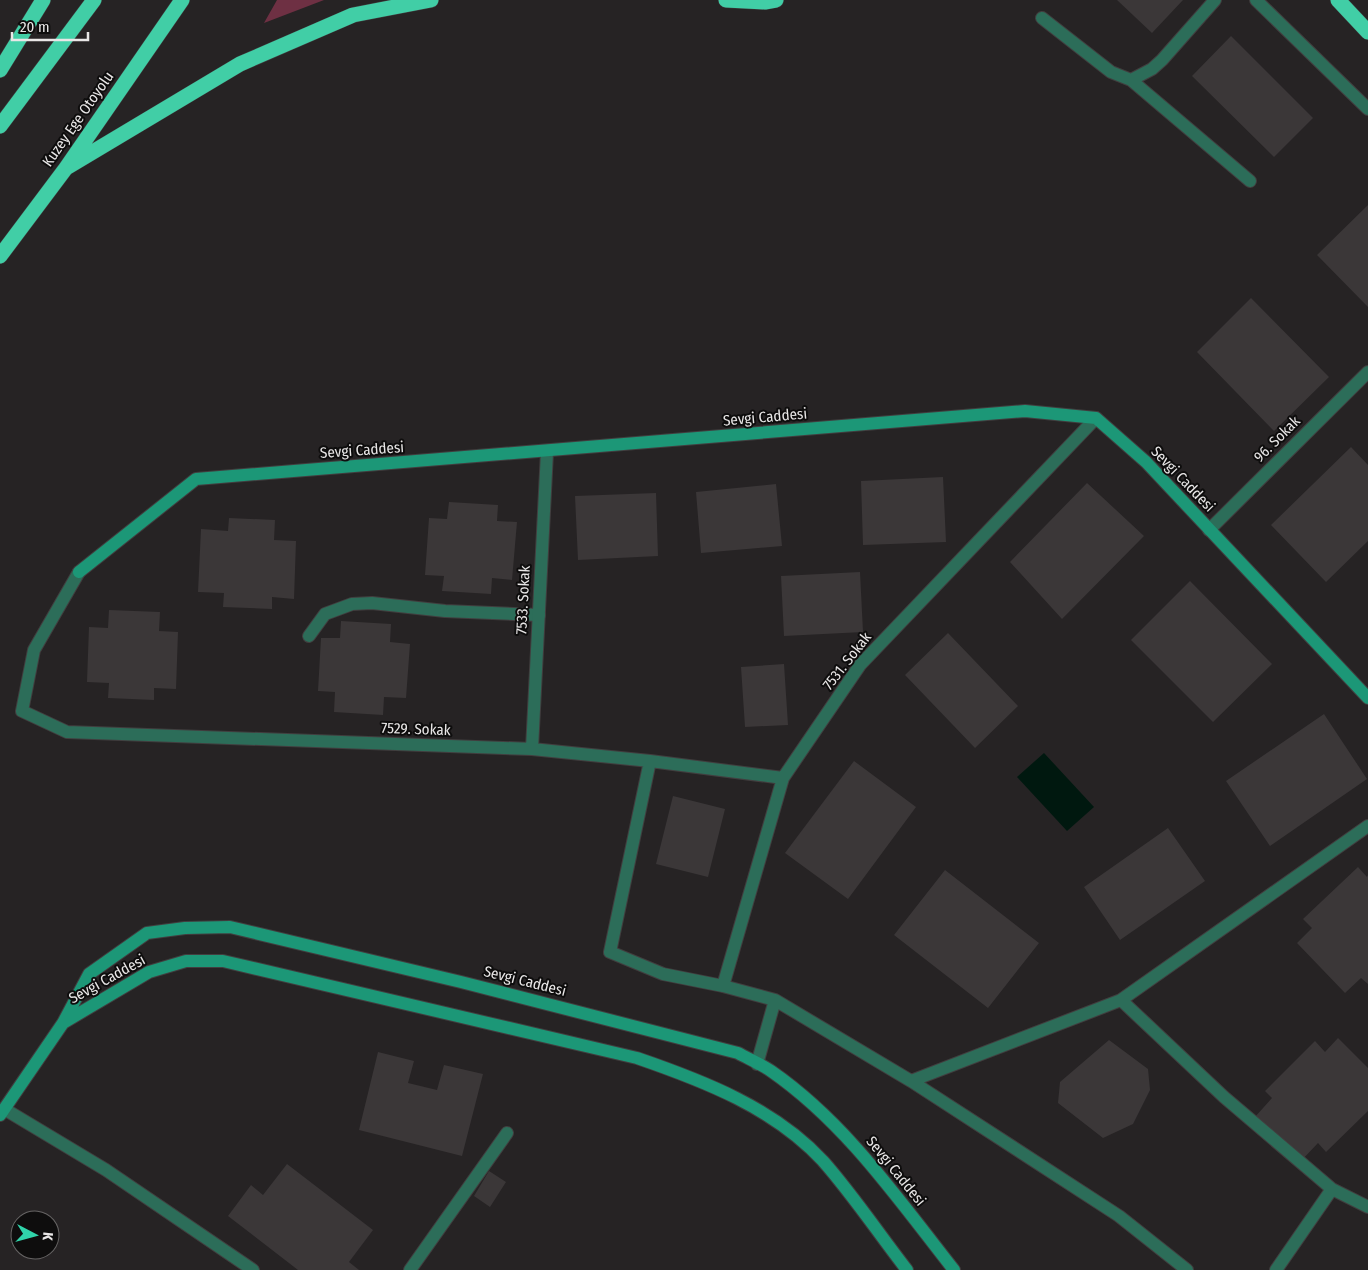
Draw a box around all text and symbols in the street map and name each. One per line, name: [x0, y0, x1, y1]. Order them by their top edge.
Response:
scale bar: [12, 10, 89, 42]
text: 20 m: [20, 18, 50, 36]
street label: Kuzey Ege Otoyolu: [39, 68, 117, 170]
street label: Sevgi Caddesi: [722, 404, 808, 430]
street label: 96. Sokak: [1250, 412, 1304, 466]
street label: Sevgi Caddesi: [319, 438, 405, 462]
street label: Sevgi Caddesi: [1147, 442, 1219, 516]
street label: 7533. Sokak: [512, 565, 534, 635]
street label: 7531. Sokak: [819, 629, 875, 693]
street label: 7529. Sokak: [381, 719, 451, 739]
street label: Sevgi Caddesi: [66, 951, 148, 1007]
street label: Sevgi Caddesi: [482, 962, 568, 1000]
street label: Sevgi Caddesi: [862, 1133, 930, 1209]
north arrow: [10, 1210, 60, 1260]
text: K: [38, 1231, 56, 1242]

